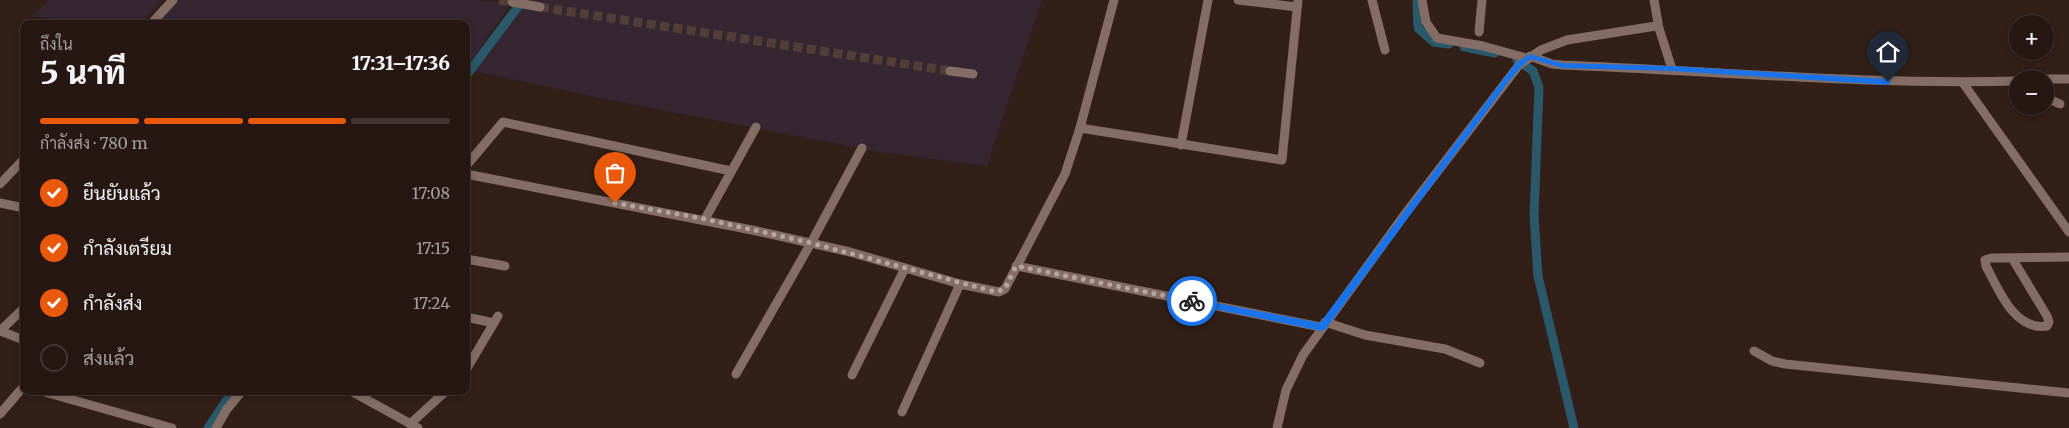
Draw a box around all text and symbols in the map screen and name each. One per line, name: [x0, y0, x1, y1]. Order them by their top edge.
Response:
map controls: [2009, 15, 2054, 115]
button: +: [2009, 15, 2054, 60]
pin: [1867, 31, 1909, 82]
text: ถึงใน: [40, 34, 73, 54]
icon: home: [1874, 38, 1902, 66]
text: 17:31–17:36: [352, 51, 450, 75]
text: 5 นาที: [40, 53, 126, 93]
button: −: [2009, 70, 2054, 115]
text: กำลังส่ง · 780 m: [40, 133, 148, 153]
pin: [594, 152, 636, 203]
icon: bag: [601, 159, 629, 187]
icon: check: [40, 179, 68, 207]
text: ยืนยันแล้ว: [83, 181, 161, 205]
text: 17:08: [412, 183, 450, 203]
icon: check: [40, 234, 68, 262]
text: กำลังเตรียม: [83, 236, 172, 260]
text: 17:15: [416, 238, 450, 258]
courier: [1167, 276, 1217, 326]
icon: bike: [1178, 287, 1206, 315]
icon: check: [40, 289, 68, 317]
text: กำลังส่ง: [83, 291, 142, 315]
text: 17:24: [413, 293, 450, 313]
text: ส่งแล้ว: [83, 346, 134, 370]

